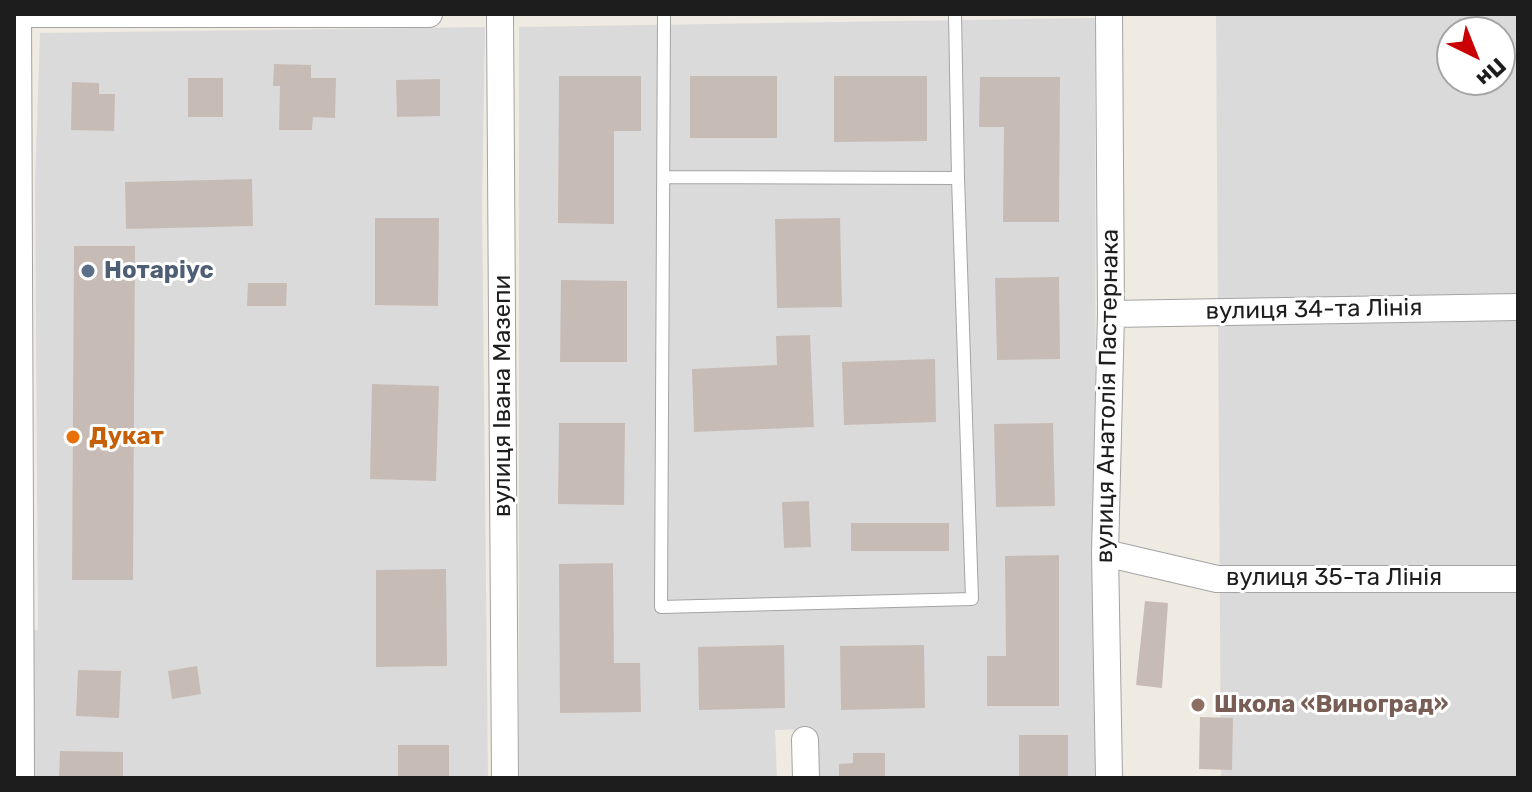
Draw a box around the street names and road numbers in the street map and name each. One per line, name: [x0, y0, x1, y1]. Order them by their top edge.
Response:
street label: вулиця Анатолія Пастернака: [1091, 229, 1125, 563]
street label: вулиця Івана Мазепи: [489, 275, 517, 517]
street label: вулиця 34-та Лінія: [1205, 294, 1423, 326]
street label: вулиця 35-та Лінія: [1226, 564, 1442, 592]

